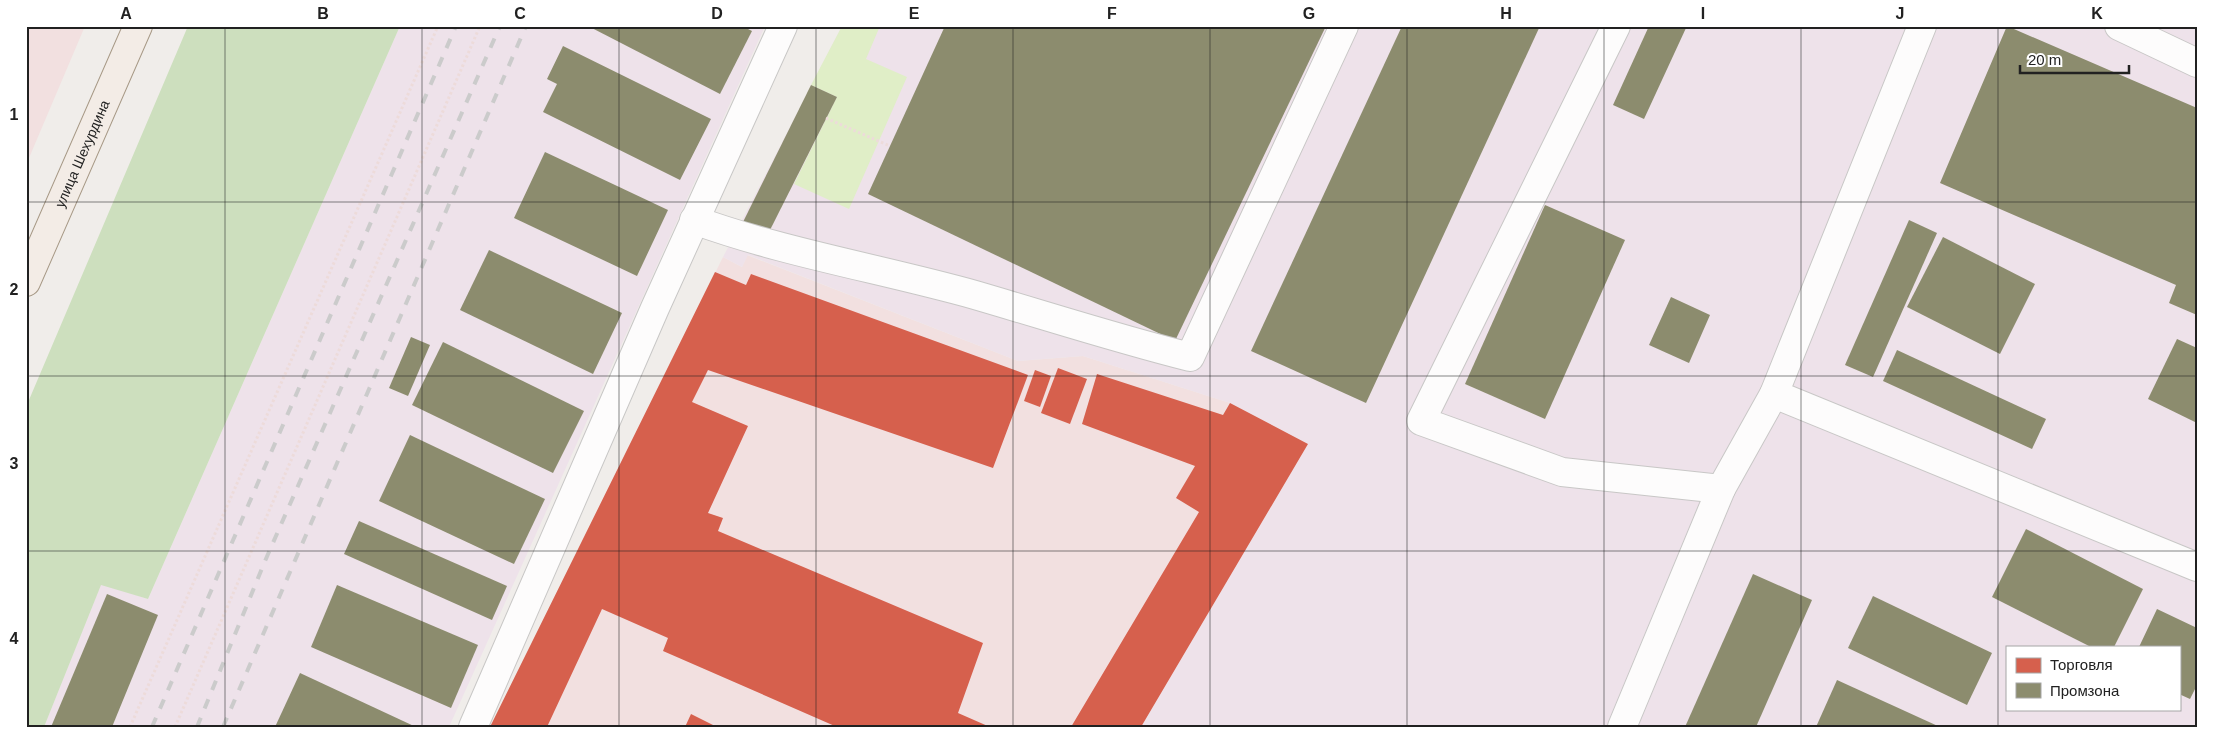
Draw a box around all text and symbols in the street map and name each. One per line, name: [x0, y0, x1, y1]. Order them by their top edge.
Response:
text: A: [120, 5, 132, 22]
text: B: [317, 5, 329, 22]
text: C: [514, 5, 526, 22]
text: D: [711, 5, 723, 22]
text: E: [909, 5, 920, 22]
text: F: [1107, 5, 1117, 22]
text: G: [1303, 5, 1315, 22]
text: H: [1500, 5, 1512, 22]
text: I: [1701, 5, 1705, 22]
text: J: [1896, 5, 1904, 22]
text: K: [2091, 5, 2103, 22]
scale bar: [2020, 42, 2129, 74]
text: 20 m: [2028, 51, 2061, 68]
street label: улица Шехурдина: [52, 97, 113, 210]
text: 1: [10, 106, 19, 123]
text: 2: [10, 281, 19, 298]
text: 3: [10, 455, 19, 472]
text: 4: [10, 630, 19, 647]
legend: [2006, 646, 2180, 710]
text: Торговля: [2050, 656, 2113, 673]
text: Промзона: [2050, 682, 2120, 699]

